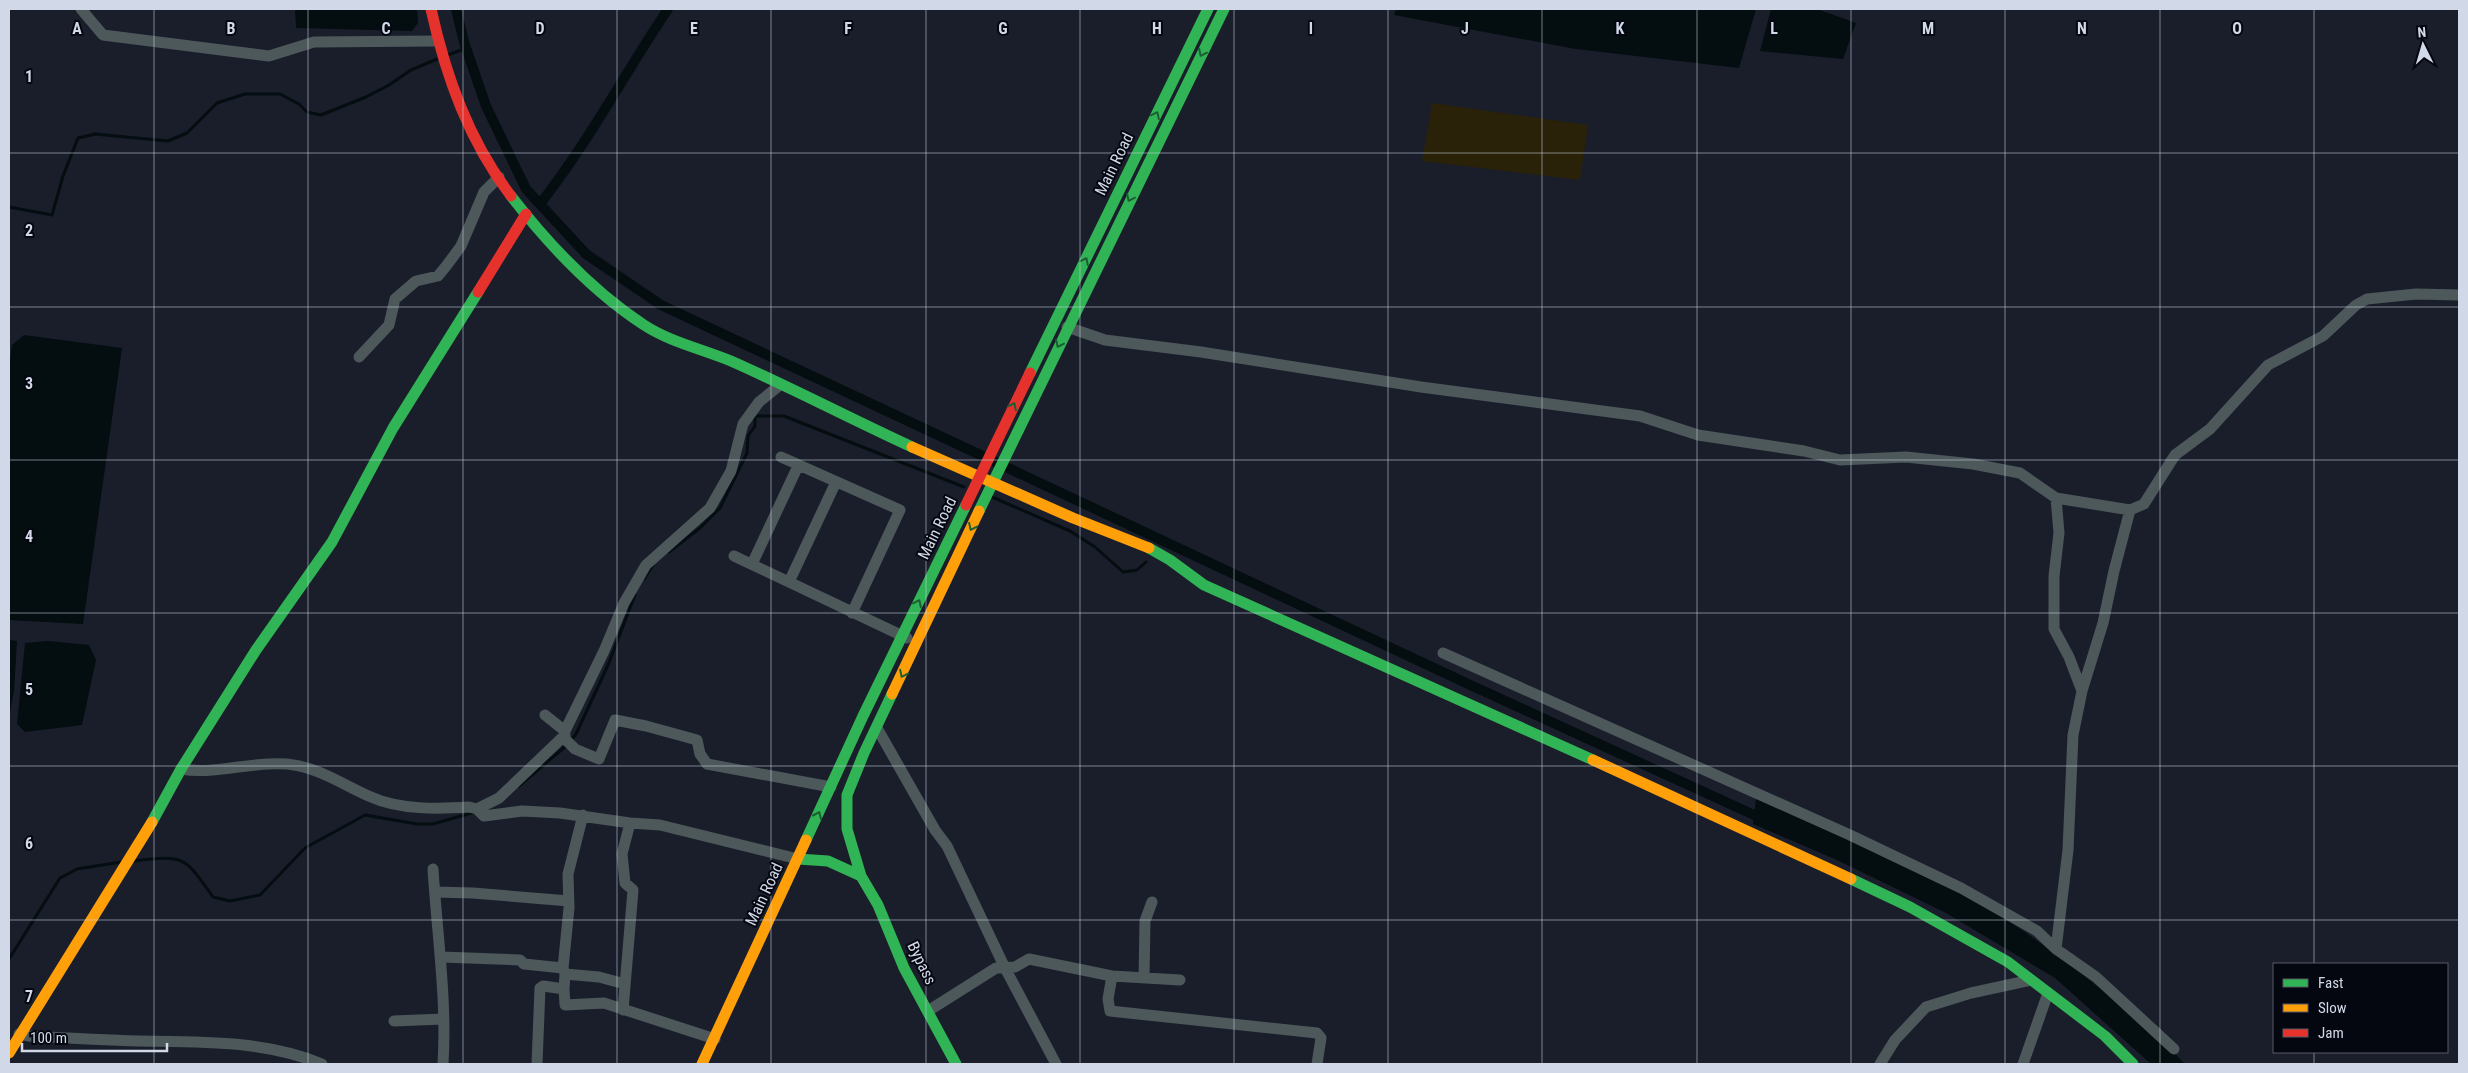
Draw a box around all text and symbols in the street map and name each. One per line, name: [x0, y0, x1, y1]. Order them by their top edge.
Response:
text: A: [72, 19, 82, 38]
text: B: [227, 19, 236, 38]
text: C: [381, 19, 391, 38]
text: D: [535, 19, 545, 38]
text: E: [690, 19, 698, 38]
text: F: [844, 19, 852, 38]
text: G: [998, 19, 1008, 38]
text: H: [1152, 19, 1162, 38]
text: I: [1309, 19, 1313, 38]
text: J: [1461, 19, 1469, 38]
text: K: [1616, 19, 1625, 38]
text: L: [1770, 19, 1778, 38]
text: M: [1922, 19, 1934, 38]
text: N: [2077, 19, 2087, 38]
text: O: [2232, 19, 2242, 38]
north arrow: [2398, 20, 2448, 70]
text: N: [2417, 24, 2427, 40]
one-way arrow: [1198, 47, 1208, 56]
text: 1: [25, 67, 33, 86]
one-way arrow: [1150, 111, 1160, 120]
street label: Main Road: [1091, 130, 1137, 198]
one-way arrow: [1127, 193, 1137, 202]
text: 2: [25, 221, 33, 240]
one-way arrow: [1078, 257, 1088, 266]
one-way arrow: [1055, 339, 1065, 348]
text: 3: [25, 374, 33, 393]
one-way arrow: [1006, 402, 1017, 411]
street label: Main Road: [914, 494, 960, 562]
one-way arrow: [967, 522, 978, 531]
text: 4: [25, 527, 33, 546]
one-way arrow: [912, 599, 922, 608]
one-way arrow: [899, 669, 909, 678]
text: 5: [25, 680, 33, 699]
one-way arrow: [812, 811, 823, 820]
text: 6: [25, 834, 33, 853]
street label: Main Road: [741, 860, 787, 928]
street label: Bypass: [903, 938, 941, 988]
legend: [2273, 963, 2448, 1053]
text: Fast: [2318, 974, 2343, 992]
text: 7: [25, 987, 33, 1006]
text: Slow: [2318, 999, 2347, 1017]
scale bar: [22, 1020, 168, 1052]
text: Jam: [2318, 1024, 2344, 1042]
text: 100 m: [30, 1029, 67, 1047]

